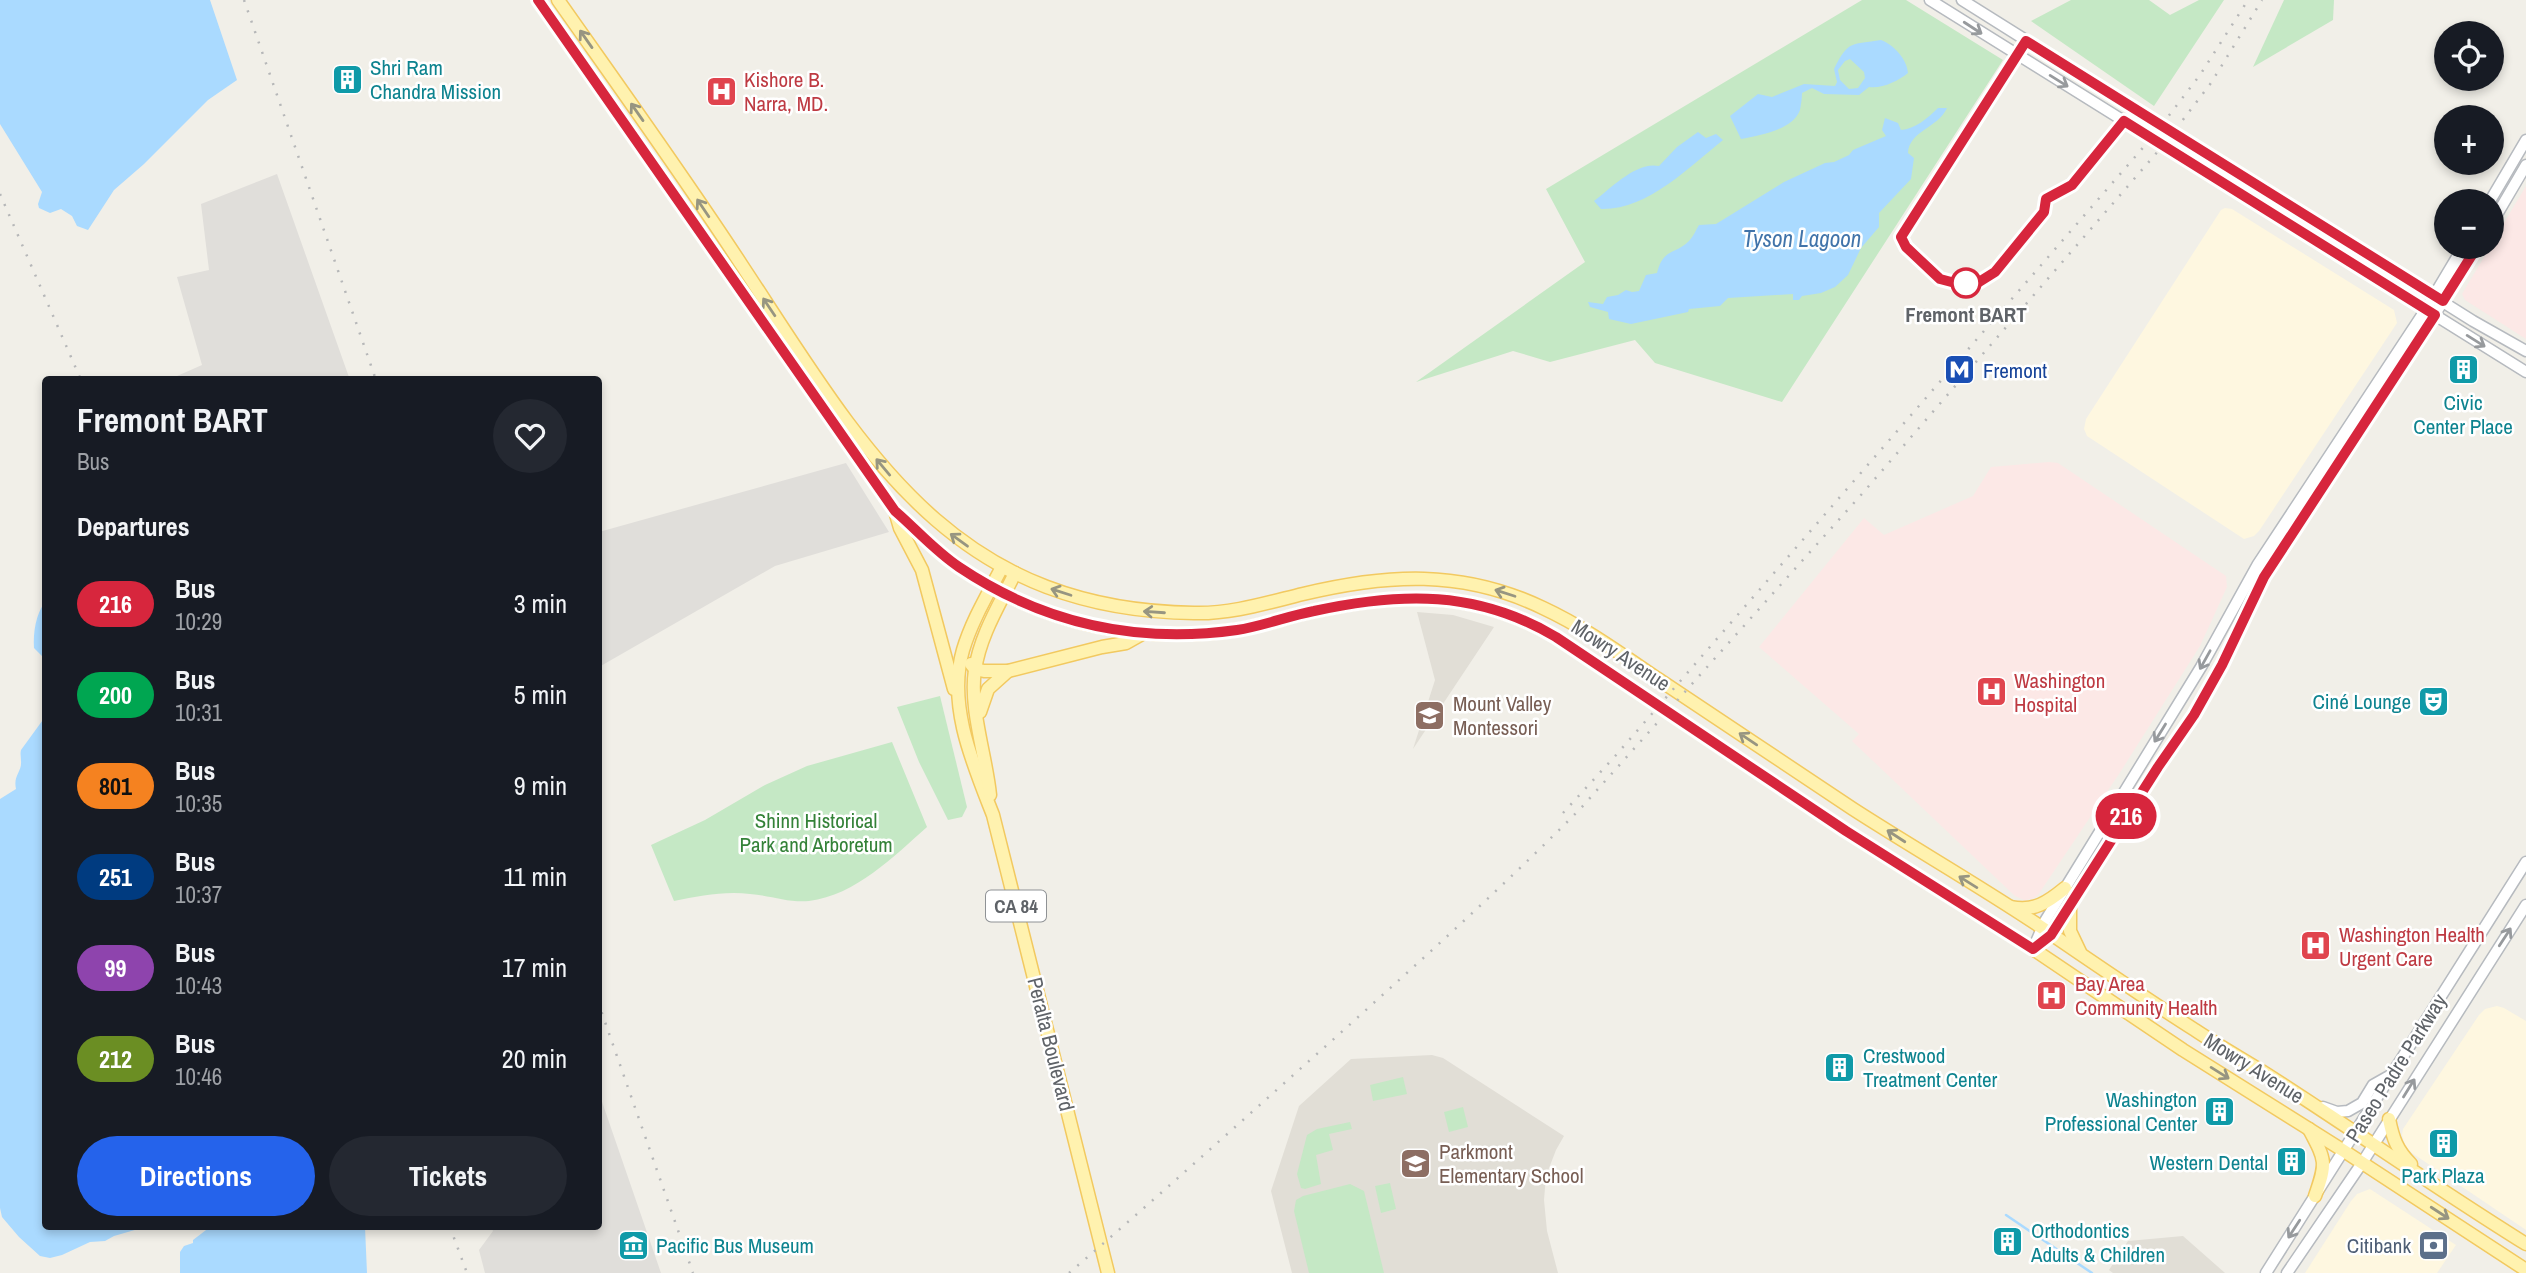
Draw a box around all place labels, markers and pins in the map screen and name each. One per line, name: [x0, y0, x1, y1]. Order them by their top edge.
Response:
place label: Shri Ram Chandra Mission: [370, 53, 501, 106]
building icon: Shri Ram Chandra Mission: [330, 62, 364, 96]
place label: Kishore B. Narra, MD.: [744, 65, 828, 118]
hospital icon: Kishore B. Narra, MD.: [704, 74, 738, 108]
marker: Fremont BART: [1951, 268, 1981, 298]
place label: Fremont BART: [1905, 300, 2027, 329]
metro station icon: Fremont: [1943, 353, 1977, 387]
building icon: Civic Center Place: [2446, 353, 2480, 387]
place label: Fremont: [1983, 356, 2047, 385]
place label: Civic Center Place: [2413, 388, 2513, 441]
place label: Washington Hospital: [2014, 666, 2105, 719]
hospital icon: Washington Hospital: [1974, 675, 2008, 709]
theatre icon: Ciné Lounge: [2417, 684, 2451, 718]
place label: Ciné Lounge: [2312, 687, 2411, 716]
place label: Mount Valley Montessori: [1453, 689, 1552, 742]
school or university icon: Mount Valley Montessori: [1413, 698, 1447, 732]
place label: Washington Health Urgent Care: [2339, 920, 2485, 973]
hospital icon: Washington Health Urgent Care: [2299, 929, 2333, 963]
place label: Bay Area Community Health: [2075, 969, 2218, 1022]
hospital icon: Bay Area Community Health: [2035, 978, 2069, 1012]
place label: Crestwood Treatment Center: [1863, 1041, 1998, 1094]
building icon: Crestwood Treatment Center: [1823, 1050, 1857, 1084]
place label: Washington Professional Center: [2045, 1085, 2197, 1138]
building icon: Washington Professional Center: [2203, 1094, 2237, 1128]
building icon: Park Plaza: [2426, 1126, 2460, 1160]
place label: Parkmont Elementary School: [1439, 1137, 1584, 1190]
building icon: Western Dental: [2274, 1145, 2308, 1179]
school or university icon: Parkmont Elementary School: [1399, 1146, 1433, 1180]
place label: Western Dental: [2150, 1148, 2268, 1177]
place label: Park Plaza: [2401, 1161, 2485, 1190]
place label: Orthodontics Adults & Children: [2030, 1216, 2165, 1269]
building icon: Orthodontics Adults & Children: [1991, 1225, 2025, 1259]
museum icon: Pacific Bus Museum: [616, 1228, 650, 1262]
bank icon: Citibank: [2417, 1228, 2451, 1262]
place label: Pacific Bus Museum: [656, 1231, 814, 1260]
place label: Citibank: [2347, 1231, 2411, 1260]

